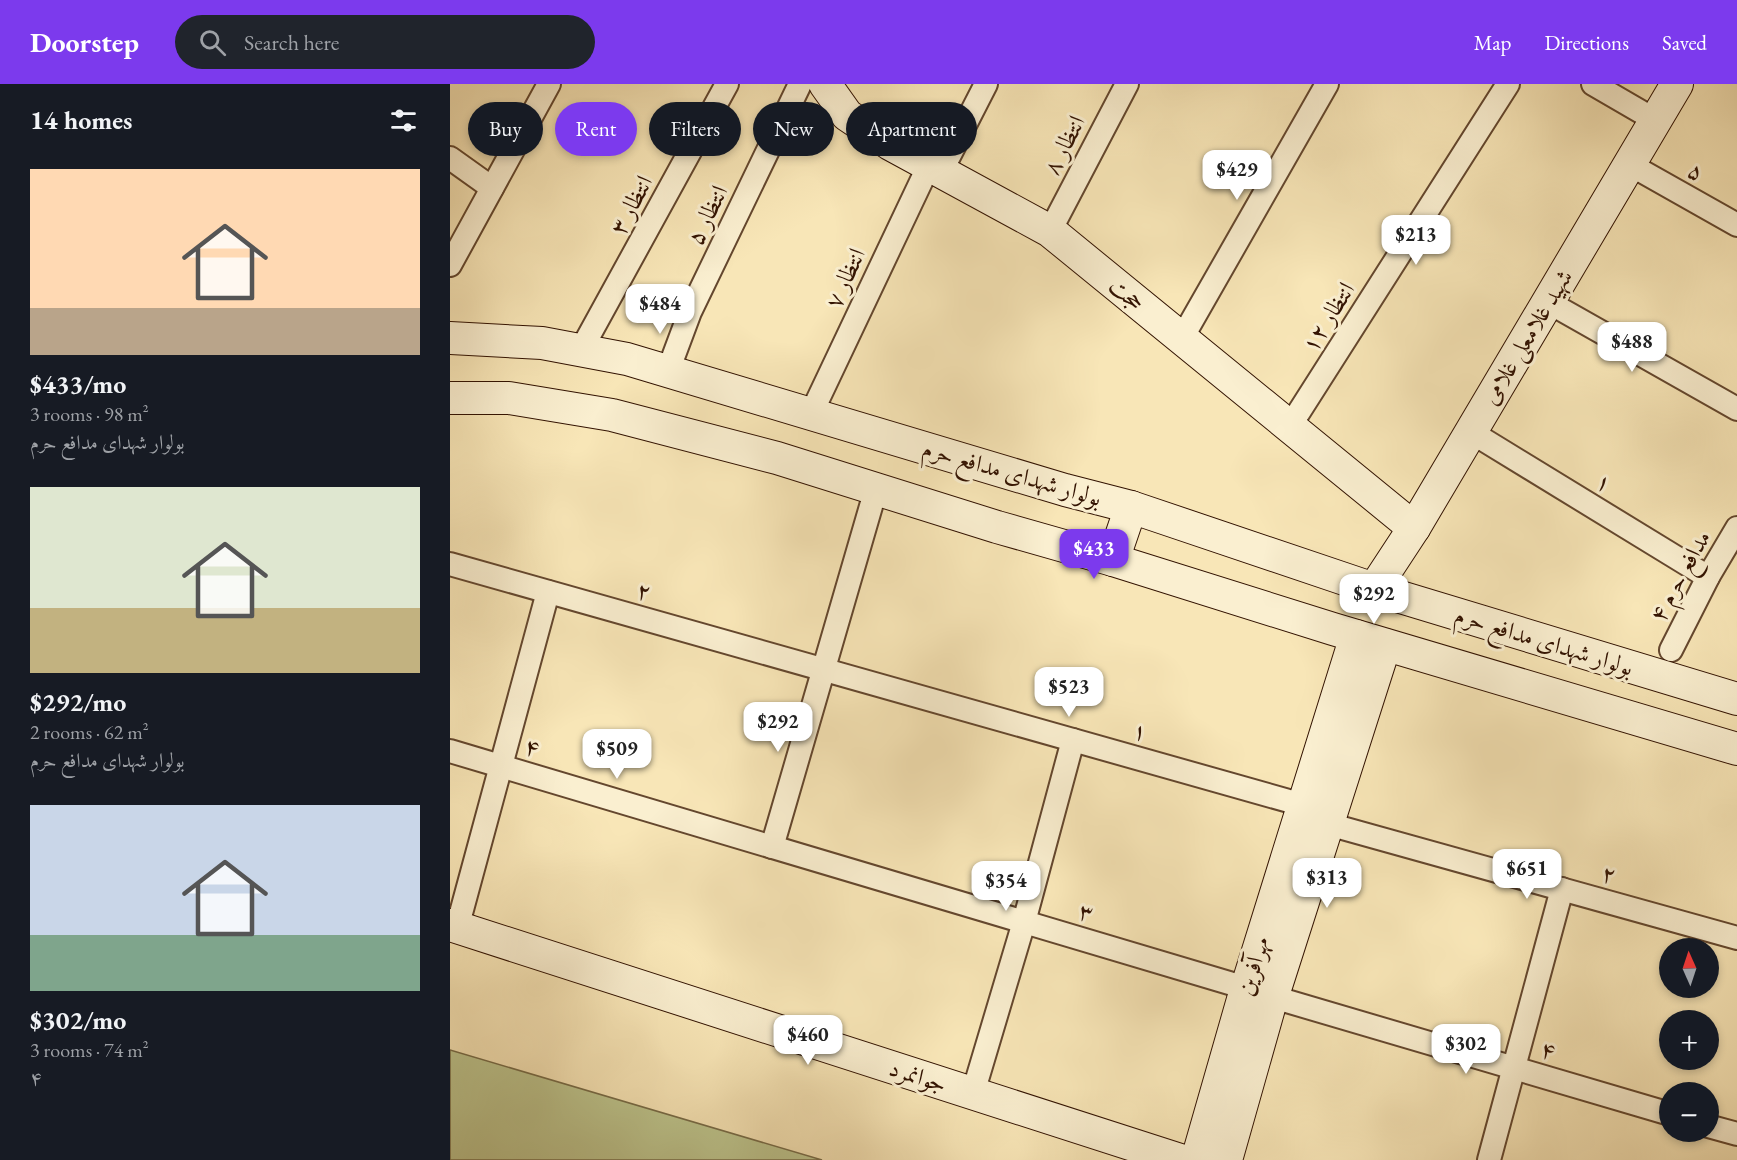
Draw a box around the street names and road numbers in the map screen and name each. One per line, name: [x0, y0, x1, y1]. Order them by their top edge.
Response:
street label: انتظار ۸: [1035, 110, 1092, 180]
street label: ۵: [1682, 154, 1710, 188]
street label: انتظار ۳: [602, 170, 659, 240]
street label: انتظار ۵: [679, 180, 734, 250]
street label: انتظار ۷: [817, 243, 872, 313]
street label: شهید غلامعلی غلامی: [1474, 263, 1581, 411]
street label: حجت: [1103, 270, 1152, 318]
street label: انتظار ۱۲: [1294, 276, 1361, 358]
street label: بولوار شهدای مدافع حرم: [917, 432, 1105, 520]
street label: ۱: [1590, 465, 1618, 498]
street label: مدافع حرم ۴: [1642, 524, 1724, 631]
street label: ۲: [633, 574, 655, 607]
street label: بولوار شهدای مدافع حرم: [1449, 599, 1637, 689]
street label: ۱: [1129, 714, 1151, 747]
street label: ۴: [521, 730, 543, 763]
street label: ۲: [1598, 857, 1620, 890]
street label: ۳: [1075, 895, 1097, 928]
street label: مهرآفرین: [1229, 932, 1276, 999]
street label: ۴: [1537, 1033, 1559, 1066]
street label: جوانمرد: [885, 1052, 951, 1099]

